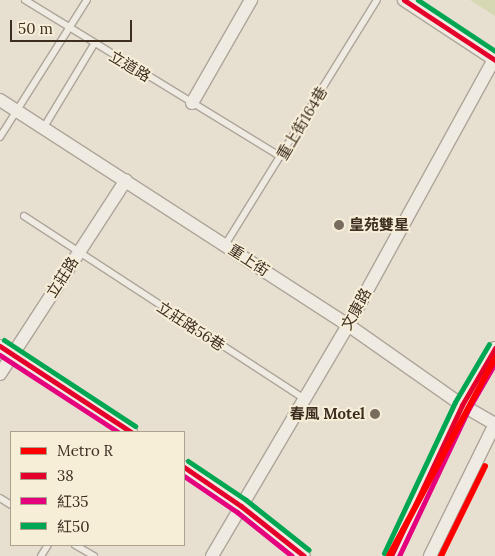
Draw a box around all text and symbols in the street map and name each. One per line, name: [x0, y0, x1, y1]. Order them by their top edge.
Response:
scale bar: [12, 10, 135, 42]
text: 50 m: [18, 19, 53, 38]
street label: 立道路: [106, 47, 154, 85]
street label: 重上街164巷: [273, 83, 331, 163]
place label: 皇苑雙星: [349, 216, 409, 234]
marker: 皇苑雙星: [333, 219, 345, 231]
street label: 重上街: [225, 240, 273, 280]
street label: 立莊路: [42, 253, 82, 301]
street label: 文康路: [337, 285, 375, 333]
street label: 立莊路56巷: [154, 298, 228, 354]
place label: 春風 Motel: [289, 405, 365, 423]
marker: 春風 Motel: [369, 408, 381, 420]
legend: [10, 431, 185, 546]
text: Metro R: [57, 441, 113, 460]
text: 38: [57, 466, 74, 485]
text: 紅35: [57, 492, 89, 511]
text: 紅50: [57, 517, 90, 536]

